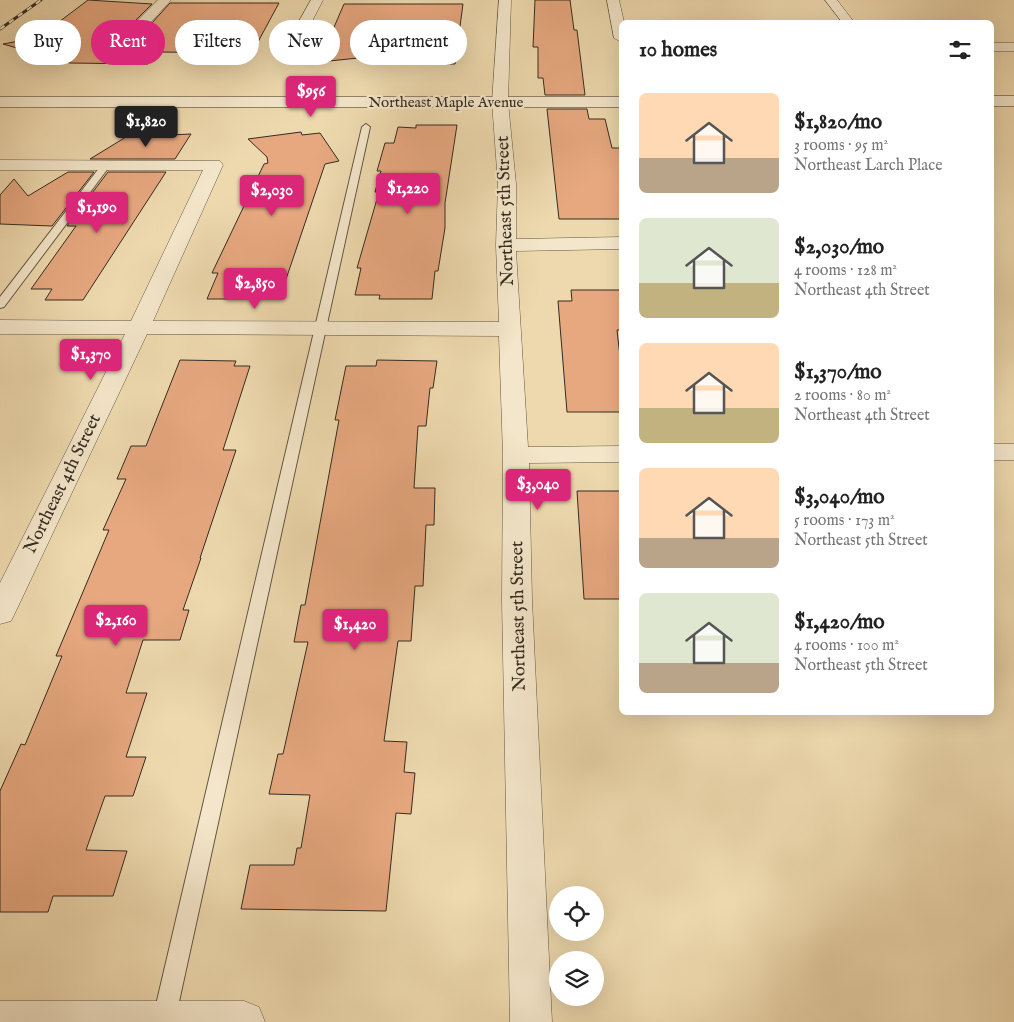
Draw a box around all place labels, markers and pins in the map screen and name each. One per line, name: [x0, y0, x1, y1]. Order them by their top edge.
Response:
pin: $956: [281, 76, 341, 118]
pin: $1,820: [105, 106, 187, 148]
pin: $1,220: [367, 172, 449, 215]
pin: $2,030: [231, 174, 313, 217]
pin: $1,190: [56, 192, 138, 234]
pin: $2,850: [214, 268, 296, 310]
pin: $1,370: [50, 338, 132, 381]
pin: $3,040: [497, 468, 579, 511]
pin: $2,160: [75, 604, 157, 647]
pin: $1,420: [314, 608, 396, 651]

